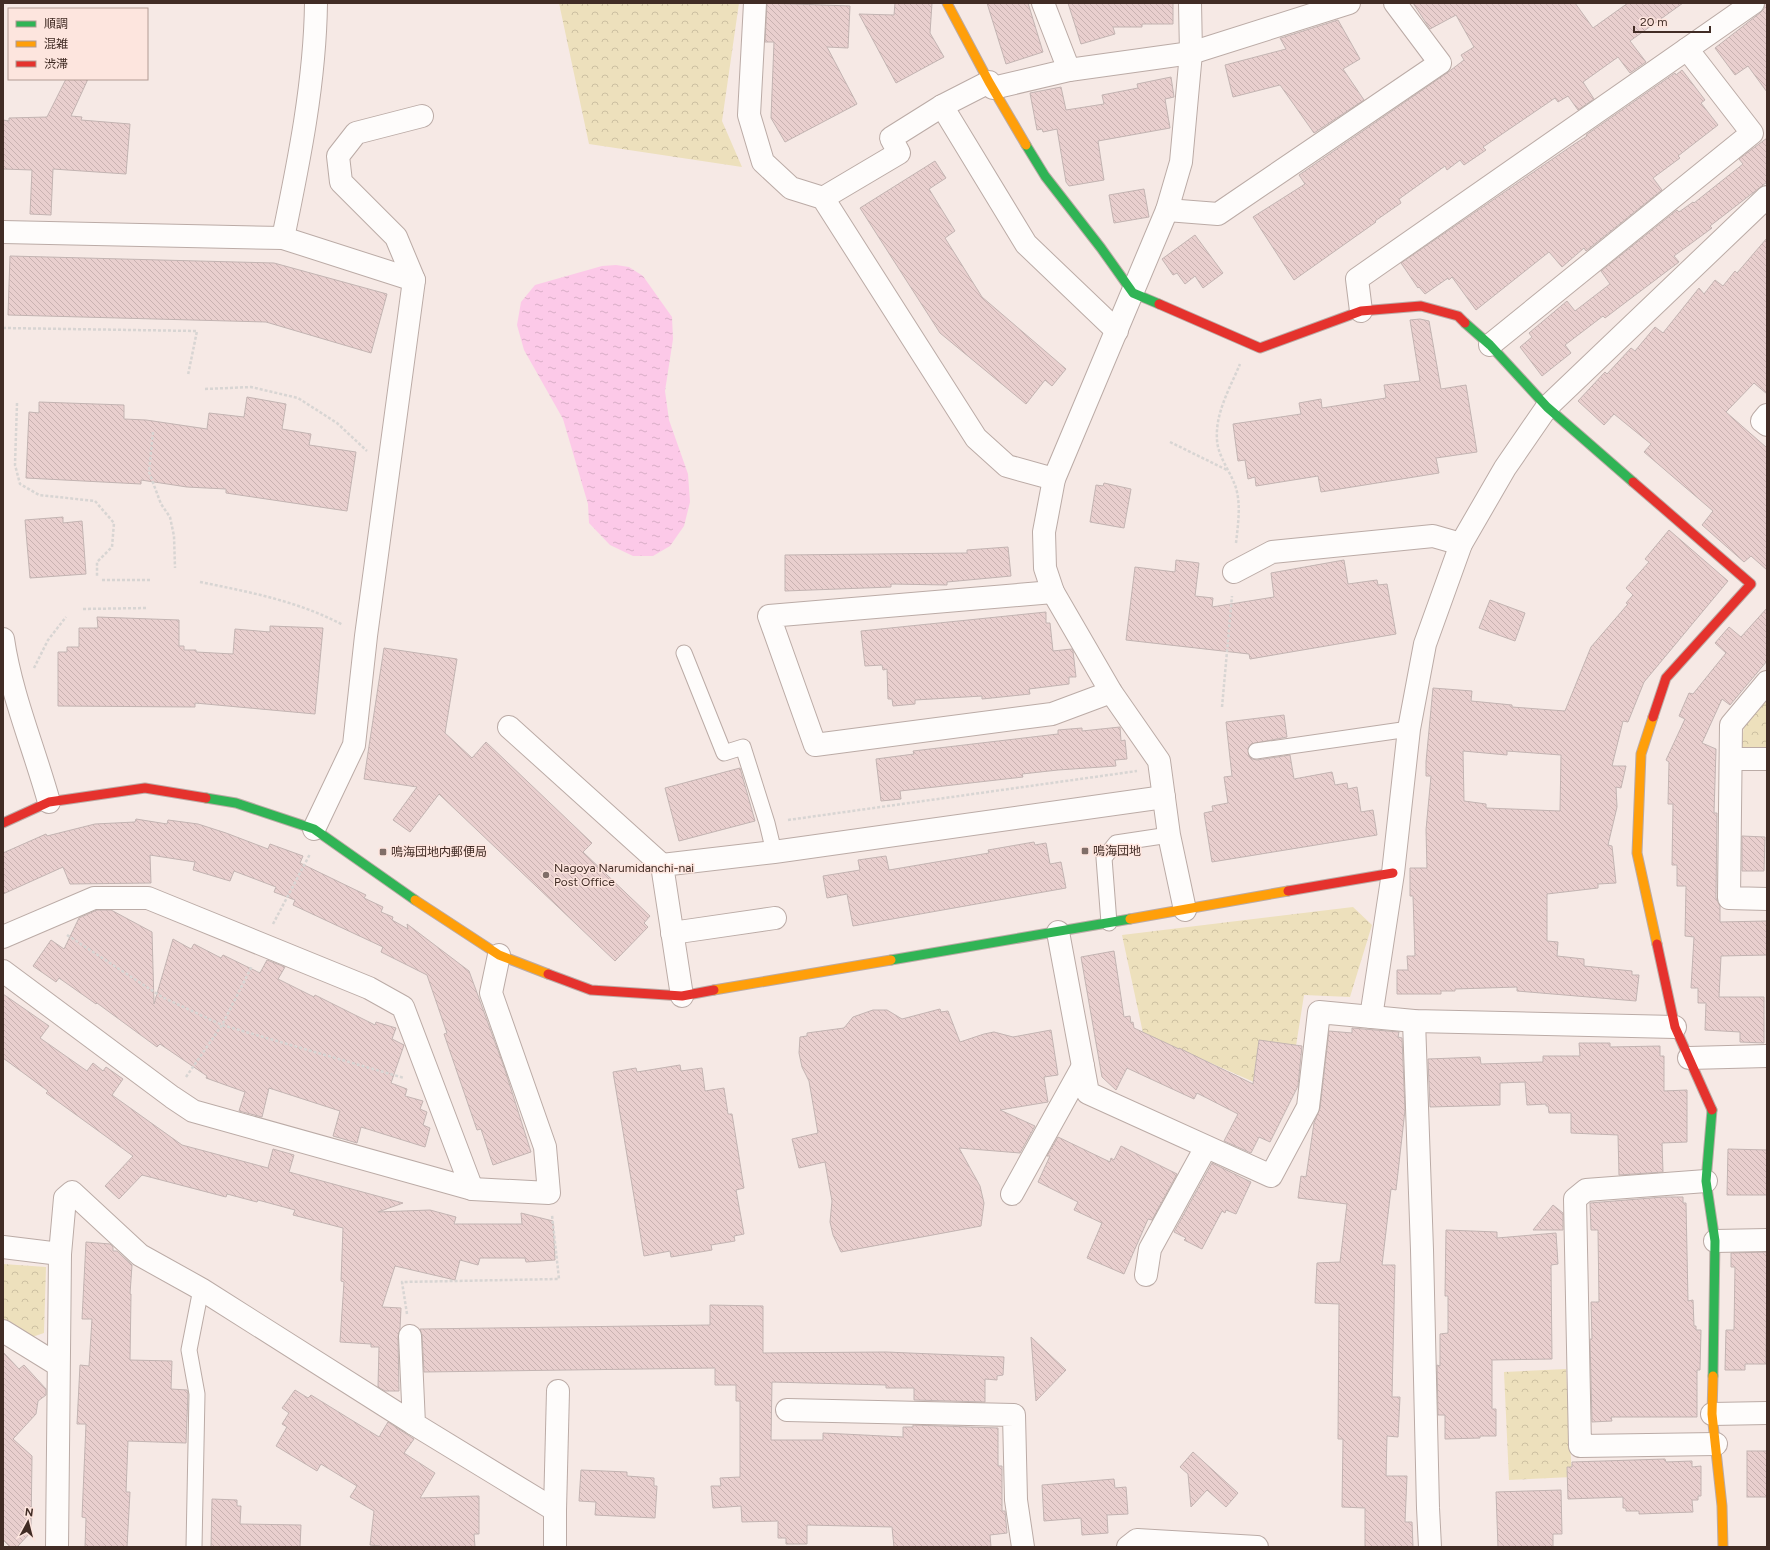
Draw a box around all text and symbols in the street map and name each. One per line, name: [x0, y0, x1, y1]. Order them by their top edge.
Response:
legend: [8, 8, 148, 80]
scale bar: [1634, 8, 1710, 34]
text: 20 m: [1640, 15, 1668, 29]
text: 順調: [44, 17, 68, 31]
text: 混雑: [44, 37, 68, 51]
text: 渋滞: [44, 57, 68, 71]
place label: 鳴海団地: [1093, 844, 1141, 858]
place label: 鳴海団地内郵便局: [391, 845, 487, 859]
marker: 鳴海団地: [1080, 846, 1090, 856]
marker: 鳴海団地内郵便局: [378, 847, 388, 857]
place label: Nagoya Narumidanchi-nai Post Office: [554, 861, 694, 889]
marker: Nagoya Narumidanchi-nai Post Office: [541, 870, 551, 880]
north arrow: [8, 1502, 48, 1542]
text: N: [24, 1506, 34, 1520]

